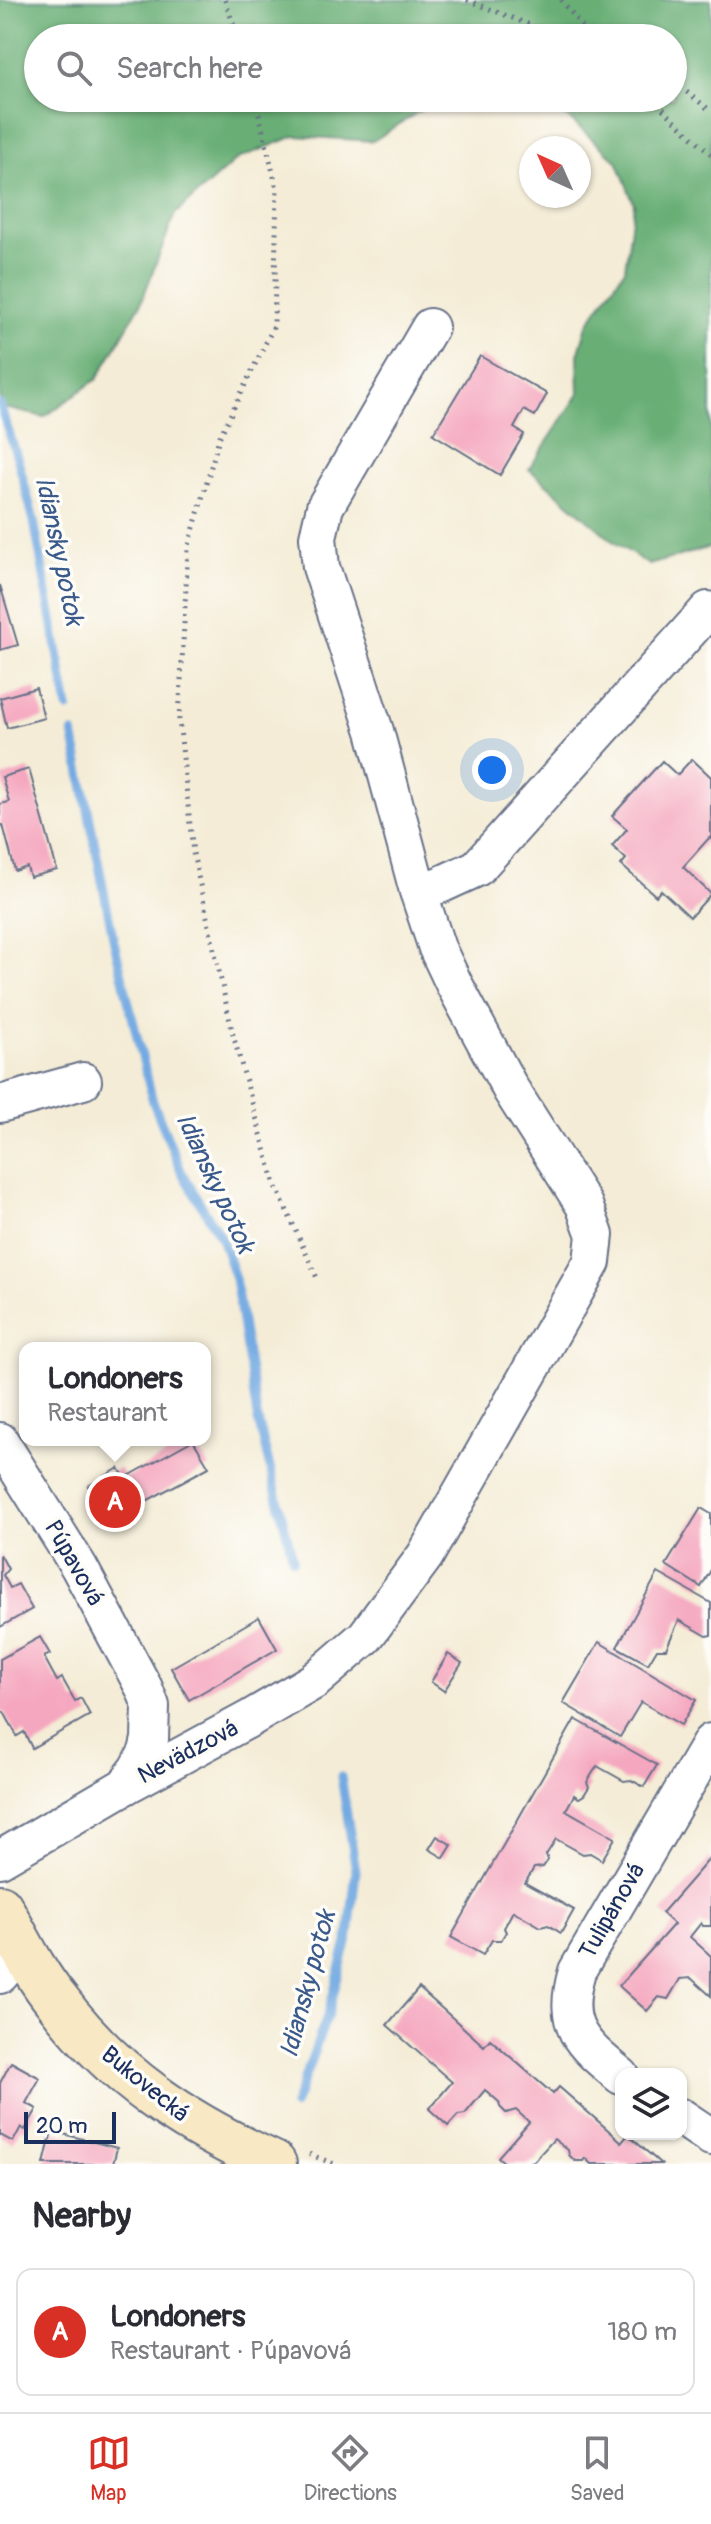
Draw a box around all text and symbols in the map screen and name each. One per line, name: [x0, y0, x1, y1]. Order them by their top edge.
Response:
search box: [24, 24, 687, 112]
icon: search: [52, 46, 96, 90]
text: Search here: [116, 50, 263, 87]
north arrow: [519, 136, 591, 208]
water label: Idiansky potok: [28, 474, 91, 630]
your location: [472, 750, 512, 790]
water label: Idiansky potok: [169, 1108, 262, 1260]
popup: [19, 1342, 211, 1446]
text: Londoners: [47, 1360, 183, 1397]
text: Restaurant: [47, 1397, 167, 1429]
pin: A: [89, 1472, 141, 1532]
street label: Púpavová: [38, 1515, 110, 1611]
street label: Nevädzová: [133, 1714, 243, 1790]
street label: Tulipánová: [573, 1858, 651, 1964]
water label: Idiansky potok: [273, 1905, 344, 2061]
street label: Bukovecká: [95, 2040, 195, 2128]
map controls: [615, 2068, 687, 2140]
button: layers: [615, 2068, 687, 2140]
scale bar: [24, 2108, 116, 2144]
text: 20 m: [36, 2112, 88, 2140]
text: Nearby: [32, 2195, 131, 2238]
text: Londoners: [110, 2298, 246, 2335]
text: A: [52, 2316, 68, 2348]
text: 180 m: [607, 2316, 677, 2348]
text: Restaurant · Púpavová: [110, 2335, 352, 2367]
tab: Map: [87, 2431, 131, 2507]
tab: Directions: [304, 2431, 397, 2507]
tab: Saved: [570, 2431, 624, 2507]

